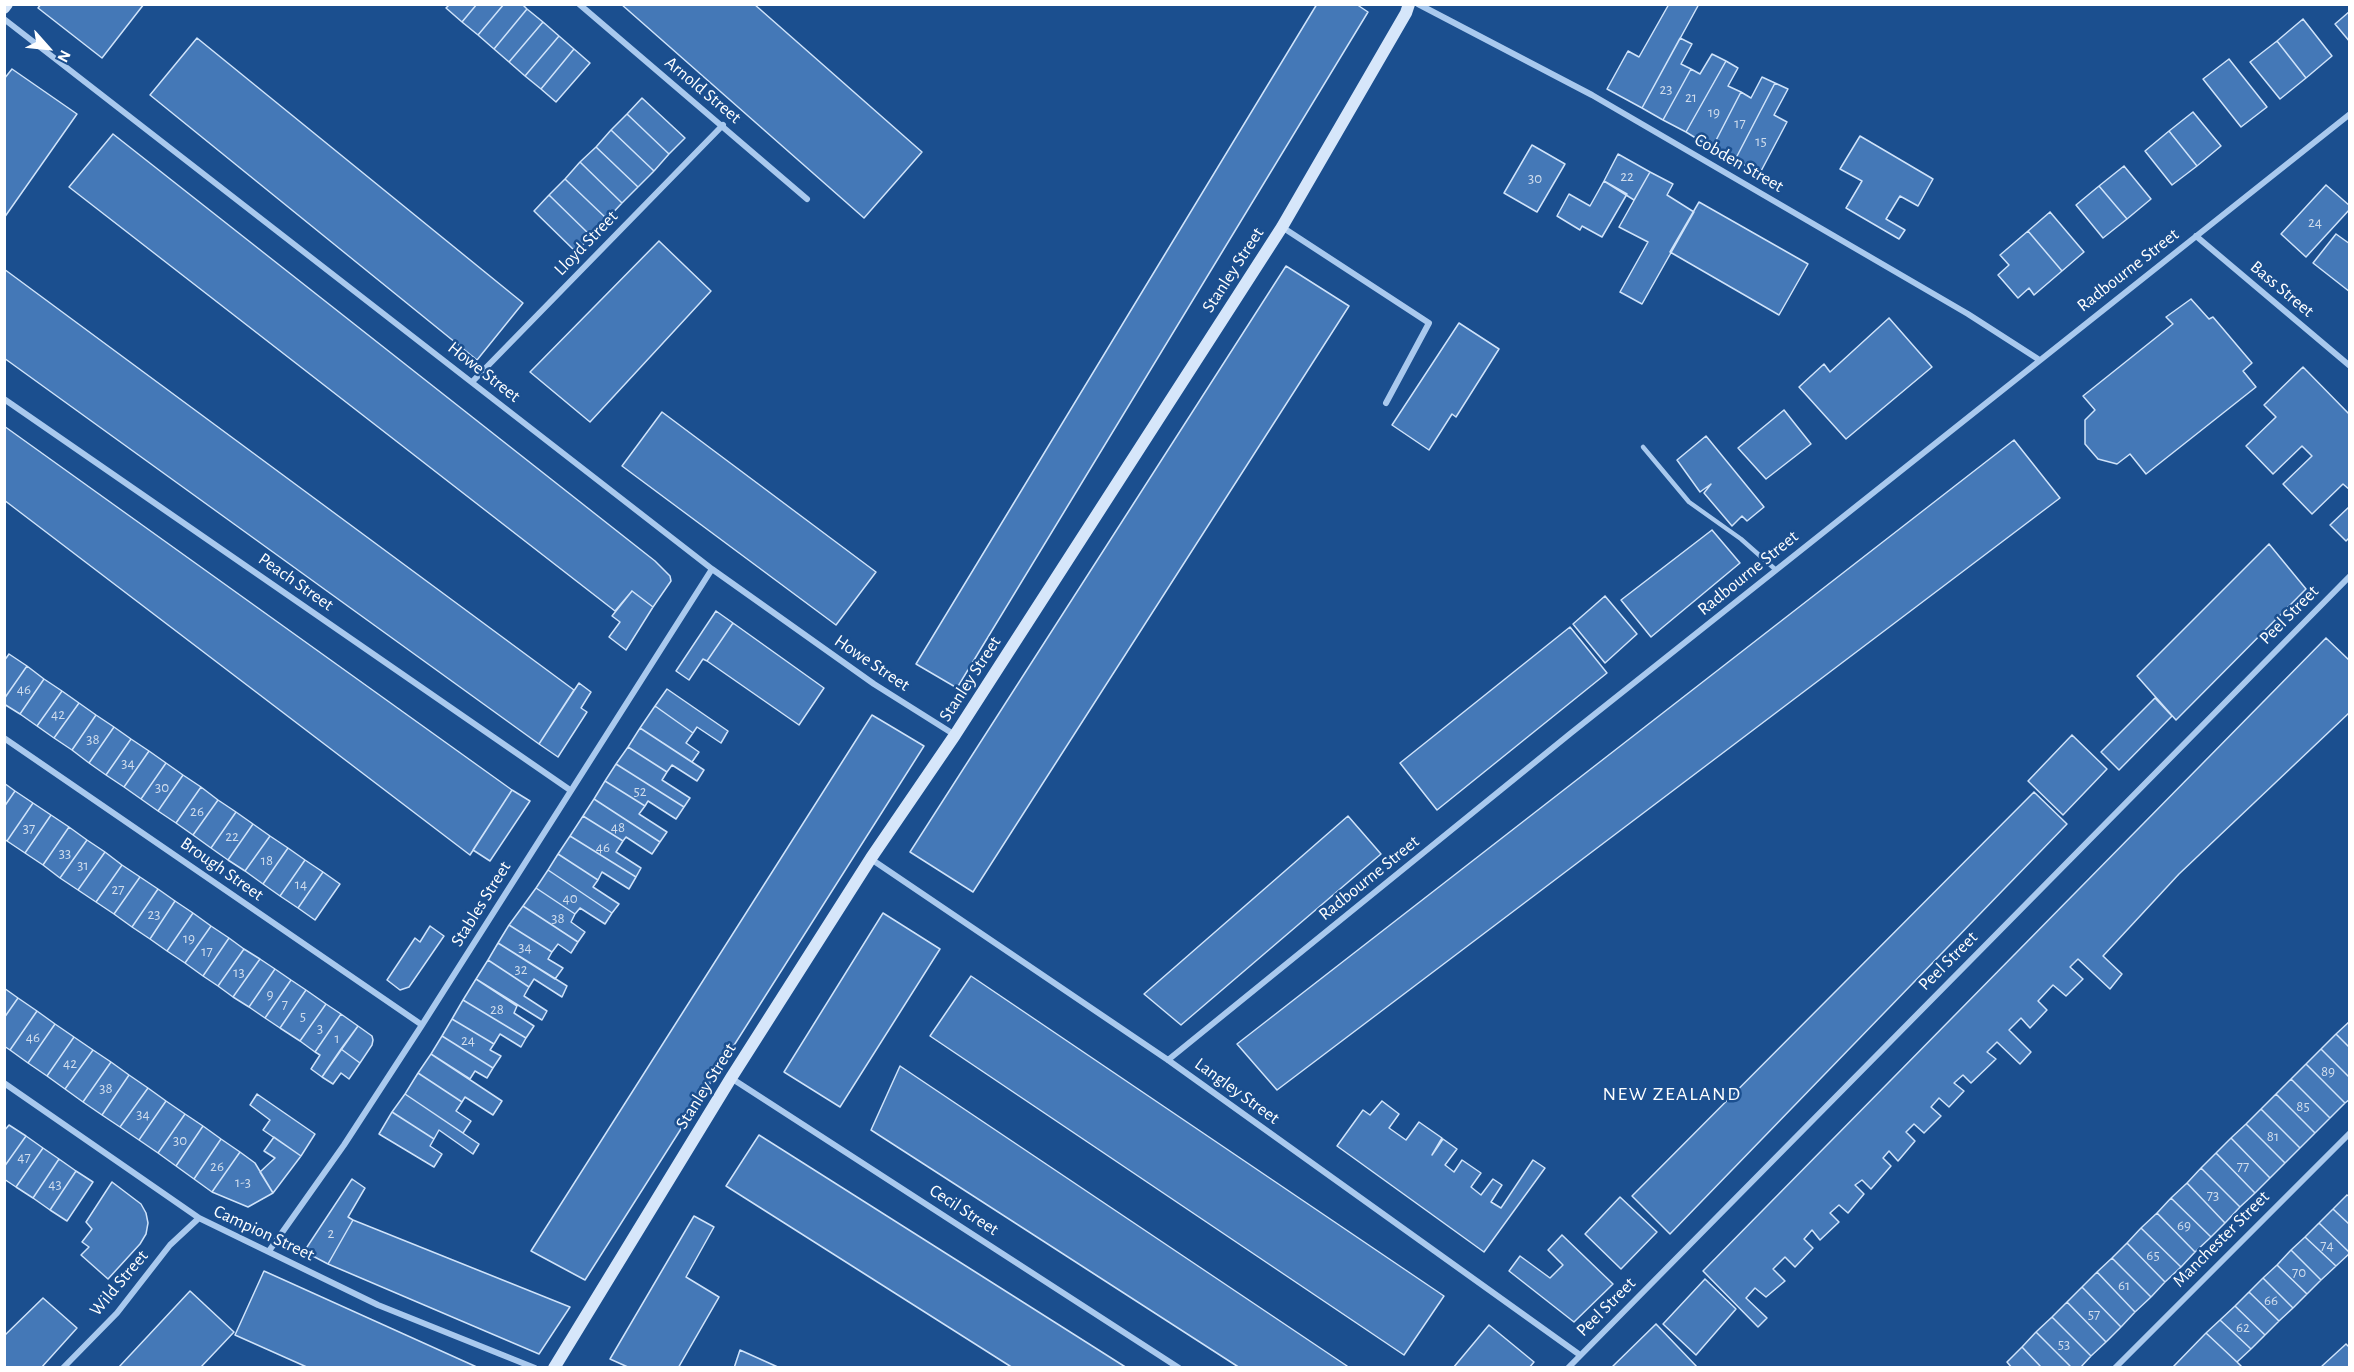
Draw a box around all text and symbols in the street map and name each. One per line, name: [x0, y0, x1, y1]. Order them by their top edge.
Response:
north arrow: [18, 18, 78, 78]
text: N: [54, 48, 74, 65]
street label: Arnold Street: [660, 52, 746, 128]
house number: 23: [1659, 80, 1673, 98]
house number: 21: [1685, 88, 1697, 106]
house number: 19: [1708, 103, 1720, 121]
house number: 17: [1734, 114, 1746, 132]
street label: Cobden Street: [1691, 129, 1787, 197]
house number: 15: [1755, 132, 1767, 150]
house number: 22: [1620, 167, 1634, 185]
house number: 30: [1528, 169, 1542, 187]
street label: Lloyd Street: [550, 206, 622, 280]
house number: 24: [2308, 213, 2322, 231]
street label: Stanley Street: [1197, 223, 1269, 317]
street label: Radbourne Street: [2073, 224, 2183, 316]
street label: Bass Street: [2246, 256, 2318, 322]
street label: Howe Street: [443, 337, 525, 407]
street label: Radbourne Street: [1693, 526, 1803, 620]
street label: Peach Street: [254, 548, 338, 616]
street label: Peel Street: [2255, 581, 2323, 649]
street label: Howe Street: [830, 630, 914, 696]
street label: Stanley Street: [934, 632, 1006, 726]
house number: 46: [17, 680, 31, 698]
house number: 42: [51, 705, 65, 723]
house number: 38: [86, 730, 100, 748]
house number: 34: [121, 754, 135, 772]
house number: 30: [155, 778, 169, 796]
house number: 52: [633, 782, 647, 800]
house number: 26: [190, 802, 204, 820]
house number: 48: [611, 818, 625, 836]
house number: 37: [23, 819, 35, 837]
house number: 22: [225, 827, 239, 845]
street label: Radbourne Street: [1314, 831, 1424, 925]
street label: Brough Street: [176, 832, 268, 906]
house number: 46: [596, 838, 610, 856]
house number: 33: [59, 844, 71, 862]
house number: 18: [261, 851, 273, 869]
house number: 31: [77, 856, 89, 874]
street label: Stables Street: [446, 857, 516, 951]
house number: 14: [295, 875, 307, 893]
house number: 27: [111, 880, 125, 898]
house number: 40: [562, 889, 578, 907]
house number: 23: [147, 905, 161, 923]
house number: 38: [551, 909, 565, 927]
street label: Peel Street: [1914, 927, 1982, 995]
house number: 19: [183, 929, 195, 947]
house number: 34: [518, 938, 532, 956]
house number: 17: [201, 942, 213, 960]
house number: 32: [514, 960, 528, 978]
house number: 13: [233, 963, 245, 981]
house number: 9: [266, 985, 274, 1003]
house number: 7: [282, 995, 288, 1013]
house number: 28: [490, 1000, 504, 1018]
house number: 5: [300, 1007, 306, 1025]
house number: 3: [317, 1019, 323, 1037]
house number: 46: [26, 1028, 40, 1046]
house number: 1: [334, 1029, 340, 1047]
house number: 24: [461, 1031, 475, 1049]
street label: Stanley Street: [671, 1039, 741, 1133]
street label: Langley Street: [1190, 1053, 1284, 1129]
house number: 42: [63, 1054, 77, 1072]
house number: 89: [2321, 1062, 2335, 1080]
house number: 38: [99, 1079, 113, 1097]
district label: NEW ZEALAND: [1602, 1082, 1742, 1106]
house number: 85: [2296, 1097, 2310, 1115]
house number: 34: [136, 1105, 150, 1123]
house number: 81: [2267, 1127, 2279, 1145]
house number: 30: [173, 1131, 187, 1149]
house number: 47: [17, 1148, 31, 1166]
house number: 26: [210, 1157, 224, 1175]
house number: 77: [2237, 1157, 2249, 1175]
house number: 1-3: [235, 1173, 251, 1191]
house number: 43: [48, 1175, 62, 1193]
street label: Cecil Street: [925, 1180, 1003, 1240]
street label: Manchester Street: [2168, 1186, 2274, 1292]
house number: 73: [2207, 1186, 2219, 1204]
street label: Campion Street: [210, 1200, 318, 1266]
house number: 69: [2177, 1216, 2191, 1234]
house number: 2: [328, 1224, 334, 1242]
house number: 74: [2320, 1236, 2334, 1254]
street label: Wild Street: [85, 1246, 153, 1320]
house number: 65: [2146, 1246, 2160, 1264]
house number: 70: [2292, 1263, 2306, 1281]
street label: Peel Street: [1572, 1273, 1640, 1341]
house number: 61: [2118, 1276, 2130, 1294]
house number: 66: [2264, 1291, 2278, 1309]
house number: 57: [2088, 1305, 2100, 1323]
house number: 62: [2236, 1318, 2250, 1336]
house number: 53: [2058, 1335, 2070, 1353]

